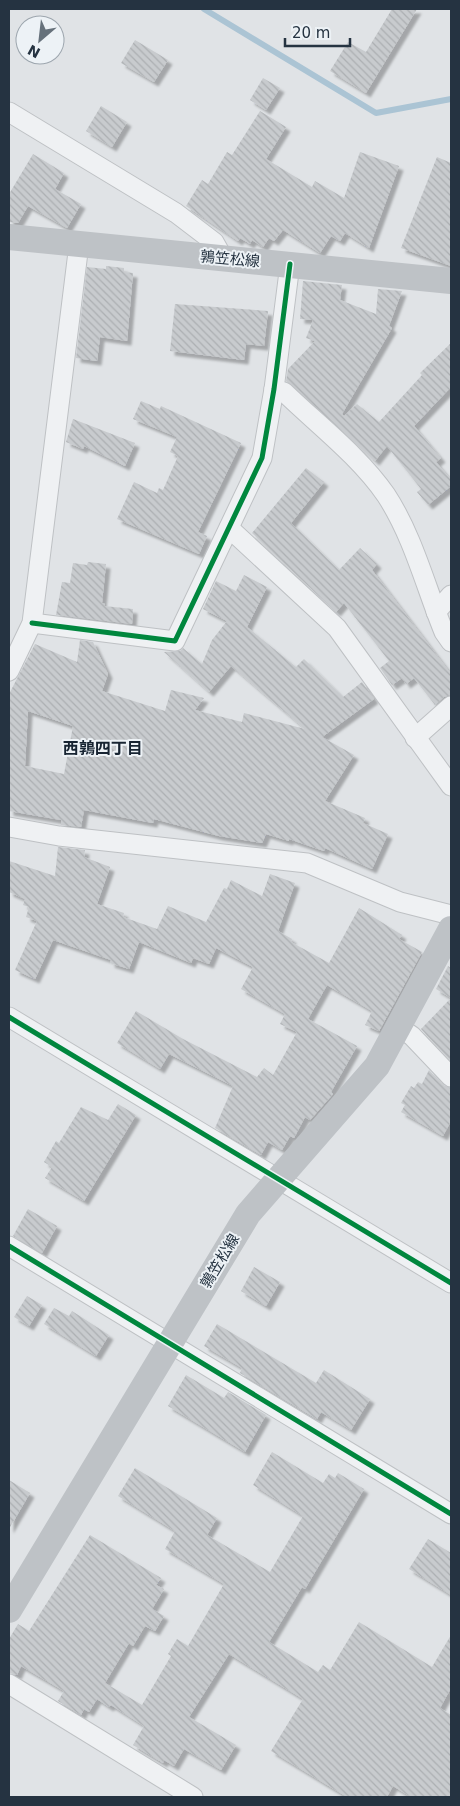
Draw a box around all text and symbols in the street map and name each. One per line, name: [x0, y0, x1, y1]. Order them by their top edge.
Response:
north arrow: [15, 15, 65, 65]
scale bar: [285, 15, 350, 47]
text: 20 m: [292, 24, 330, 42]
text: N: [25, 42, 43, 61]
street label: 鶉笠松線: [199, 247, 261, 271]
district label: 西鶉四丁目: [63, 739, 143, 758]
street label: 鶉笠松線: [197, 1231, 243, 1291]

